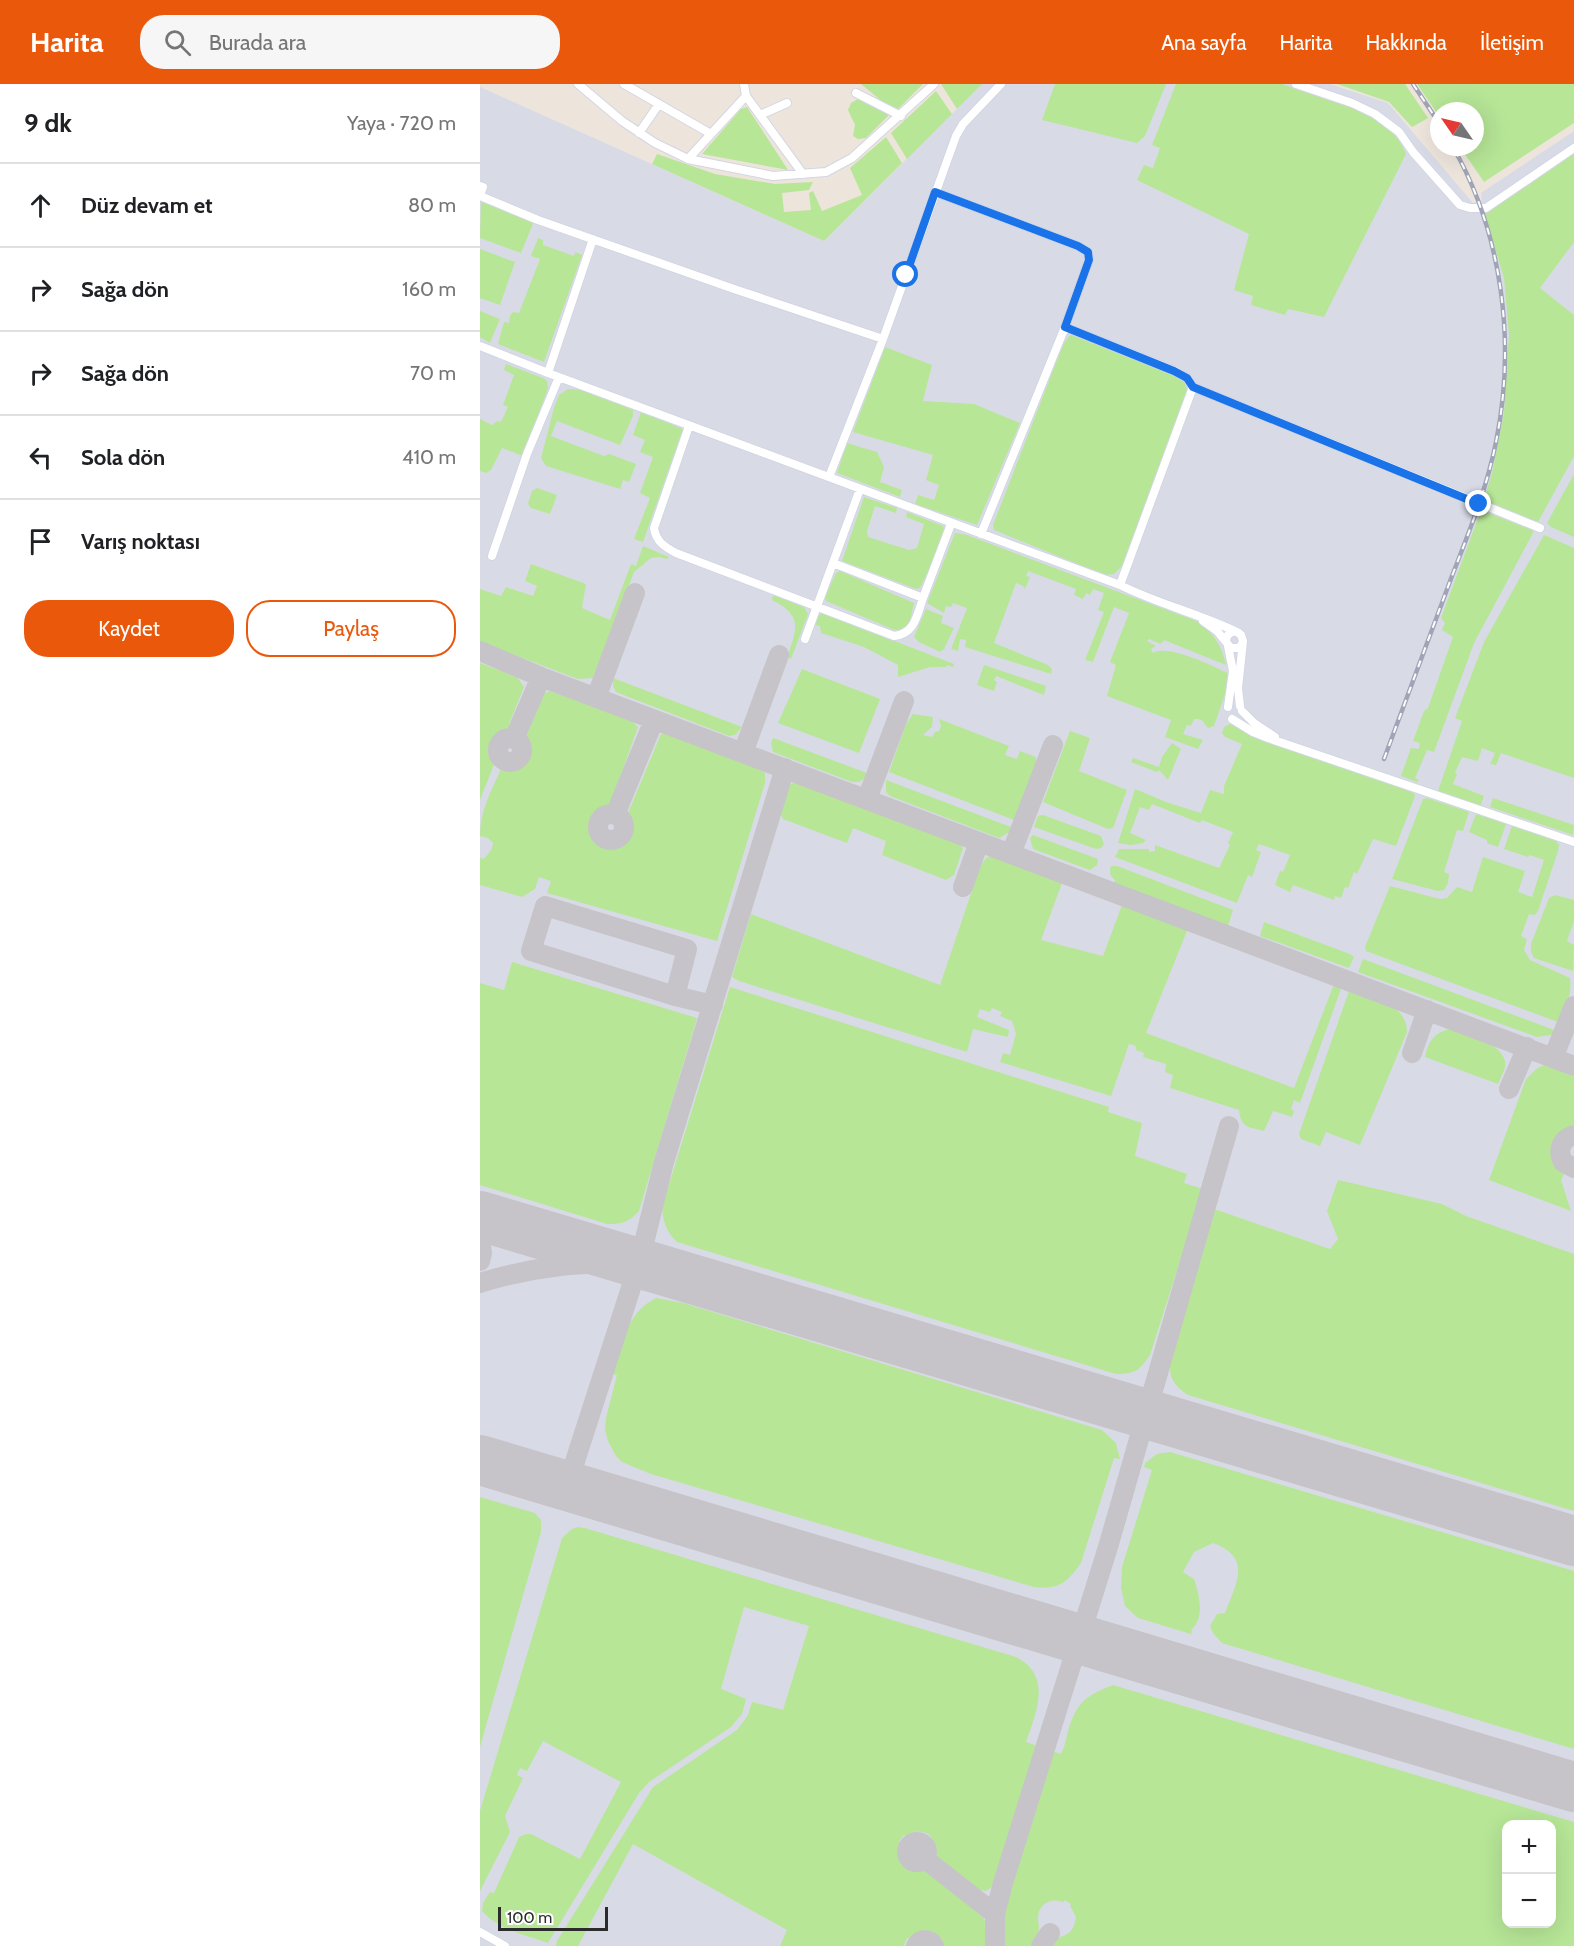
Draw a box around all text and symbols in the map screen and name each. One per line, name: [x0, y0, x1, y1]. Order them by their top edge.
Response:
search box: [140, 15, 560, 69]
text: Harita: [30, 25, 104, 59]
icon: search: [161, 26, 194, 59]
text: Burada ara: [209, 29, 306, 56]
text: Ana sayfa: [1161, 30, 1247, 55]
text: Harita: [1280, 30, 1332, 55]
text: Hakkında: [1365, 30, 1447, 55]
text: İletişim: [1480, 30, 1544, 55]
north arrow: [1430, 102, 1484, 156]
text: 9 dk: [24, 107, 72, 139]
text: Yaya · 720 m: [347, 111, 456, 135]
icon: ahead: [24, 189, 57, 222]
text: Düz devam et: [81, 192, 213, 219]
text: 80 m: [408, 193, 456, 217]
route start: [892, 261, 918, 287]
icon: right: [24, 273, 57, 306]
text: Sağa dön: [81, 276, 169, 303]
text: 160 m: [402, 277, 456, 301]
icon: right: [24, 357, 57, 390]
text: Sağa dön: [81, 360, 169, 387]
text: 70 m: [410, 361, 456, 385]
icon: left: [24, 441, 57, 474]
text: Sola dön: [81, 444, 165, 471]
text: 410 m: [402, 445, 456, 469]
route end: [1465, 490, 1491, 516]
icon: arrive: [24, 525, 57, 558]
text: Varış noktası: [81, 528, 200, 555]
button: Kaydet: [24, 600, 234, 657]
button: Paylaş: [246, 600, 456, 657]
map controls: [1502, 1820, 1556, 1928]
button: +: [1502, 1820, 1556, 1874]
button: −: [1502, 1874, 1556, 1928]
scale bar: [498, 1904, 608, 1932]
text: 100 m: [507, 1908, 552, 1927]

